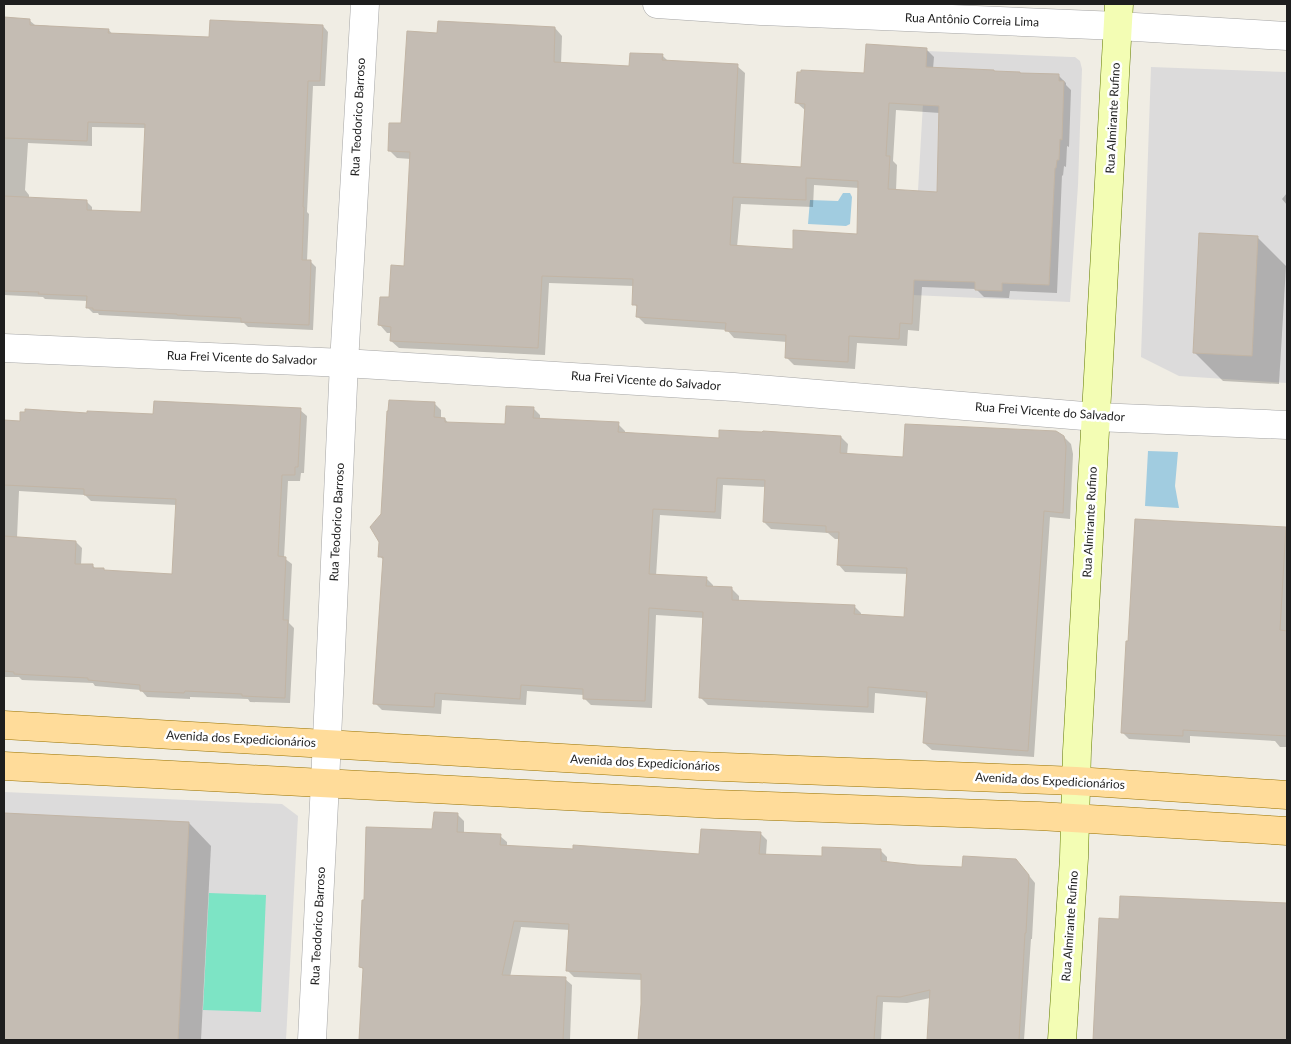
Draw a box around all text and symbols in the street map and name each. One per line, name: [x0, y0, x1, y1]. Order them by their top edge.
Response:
street label: Rua Antônio Correia Lima: [905, 10, 1039, 29]
street label: Rua Teodorico Barroso: [347, 57, 368, 177]
street label: Rua Almirante Rufino: [1102, 62, 1123, 174]
street label: Rua Frei Vicente do Salvador: [167, 347, 318, 368]
street label: Rua Frei Vicente do Salvador: [571, 368, 722, 393]
street label: Rua Frei Vicente do Salvador: [975, 399, 1126, 424]
street label: Rua Teodorico Barroso: [326, 462, 347, 582]
street label: Rua Almirante Rufino: [1079, 466, 1100, 578]
street label: Avenida dos Expedicionários: [166, 727, 316, 750]
street label: Avenida dos Expedicionários: [570, 751, 720, 774]
street label: Avenida dos Expedicionários: [975, 769, 1125, 792]
street label: Rua Teodorico Barroso: [307, 866, 328, 986]
street label: Rua Almirante Rufino: [1058, 870, 1081, 982]

